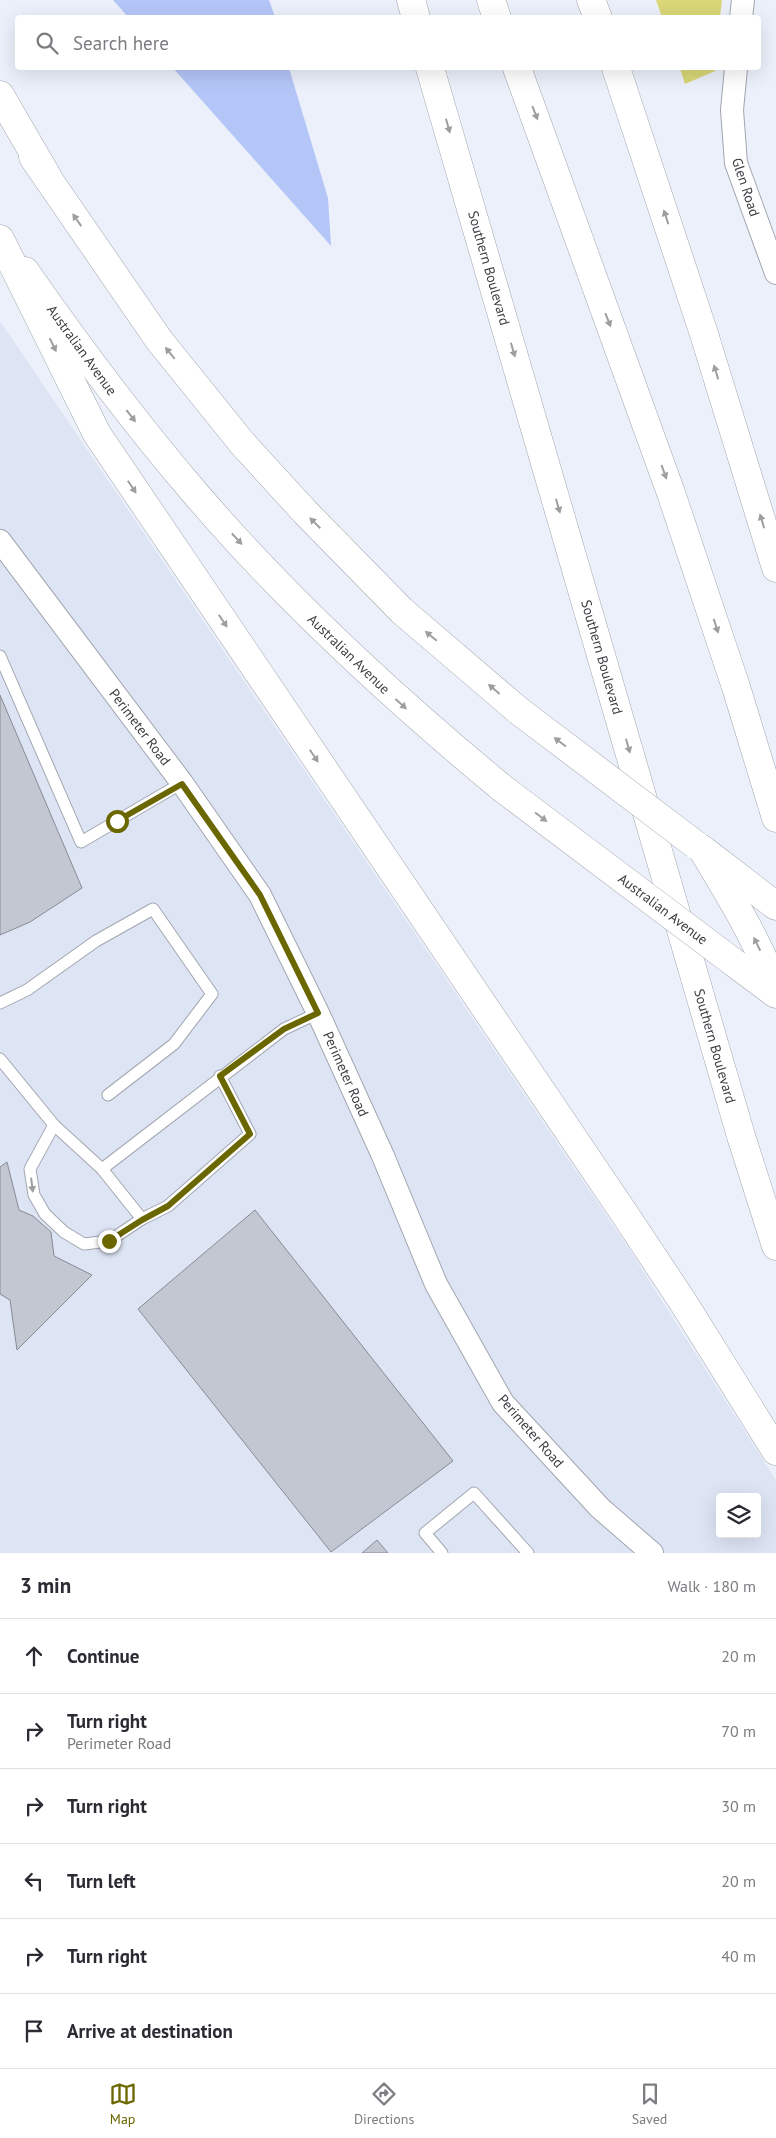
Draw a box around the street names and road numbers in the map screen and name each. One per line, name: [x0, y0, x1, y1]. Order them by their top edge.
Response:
street label: Glen Road: [728, 155, 764, 219]
street label: Southern Boulevard: [464, 209, 514, 327]
street label: Australian Avenue: [43, 301, 121, 399]
street label: Southern Boulevard: [577, 598, 627, 716]
street label: Australian Avenue: [304, 610, 394, 698]
street label: Perimeter Road: [105, 685, 175, 769]
street label: Australian Avenue: [615, 869, 711, 949]
street label: Southern Boulevard: [690, 987, 740, 1105]
street label: Perimeter Road: [319, 1029, 373, 1119]
street label: Perimeter Road: [494, 1391, 568, 1471]

